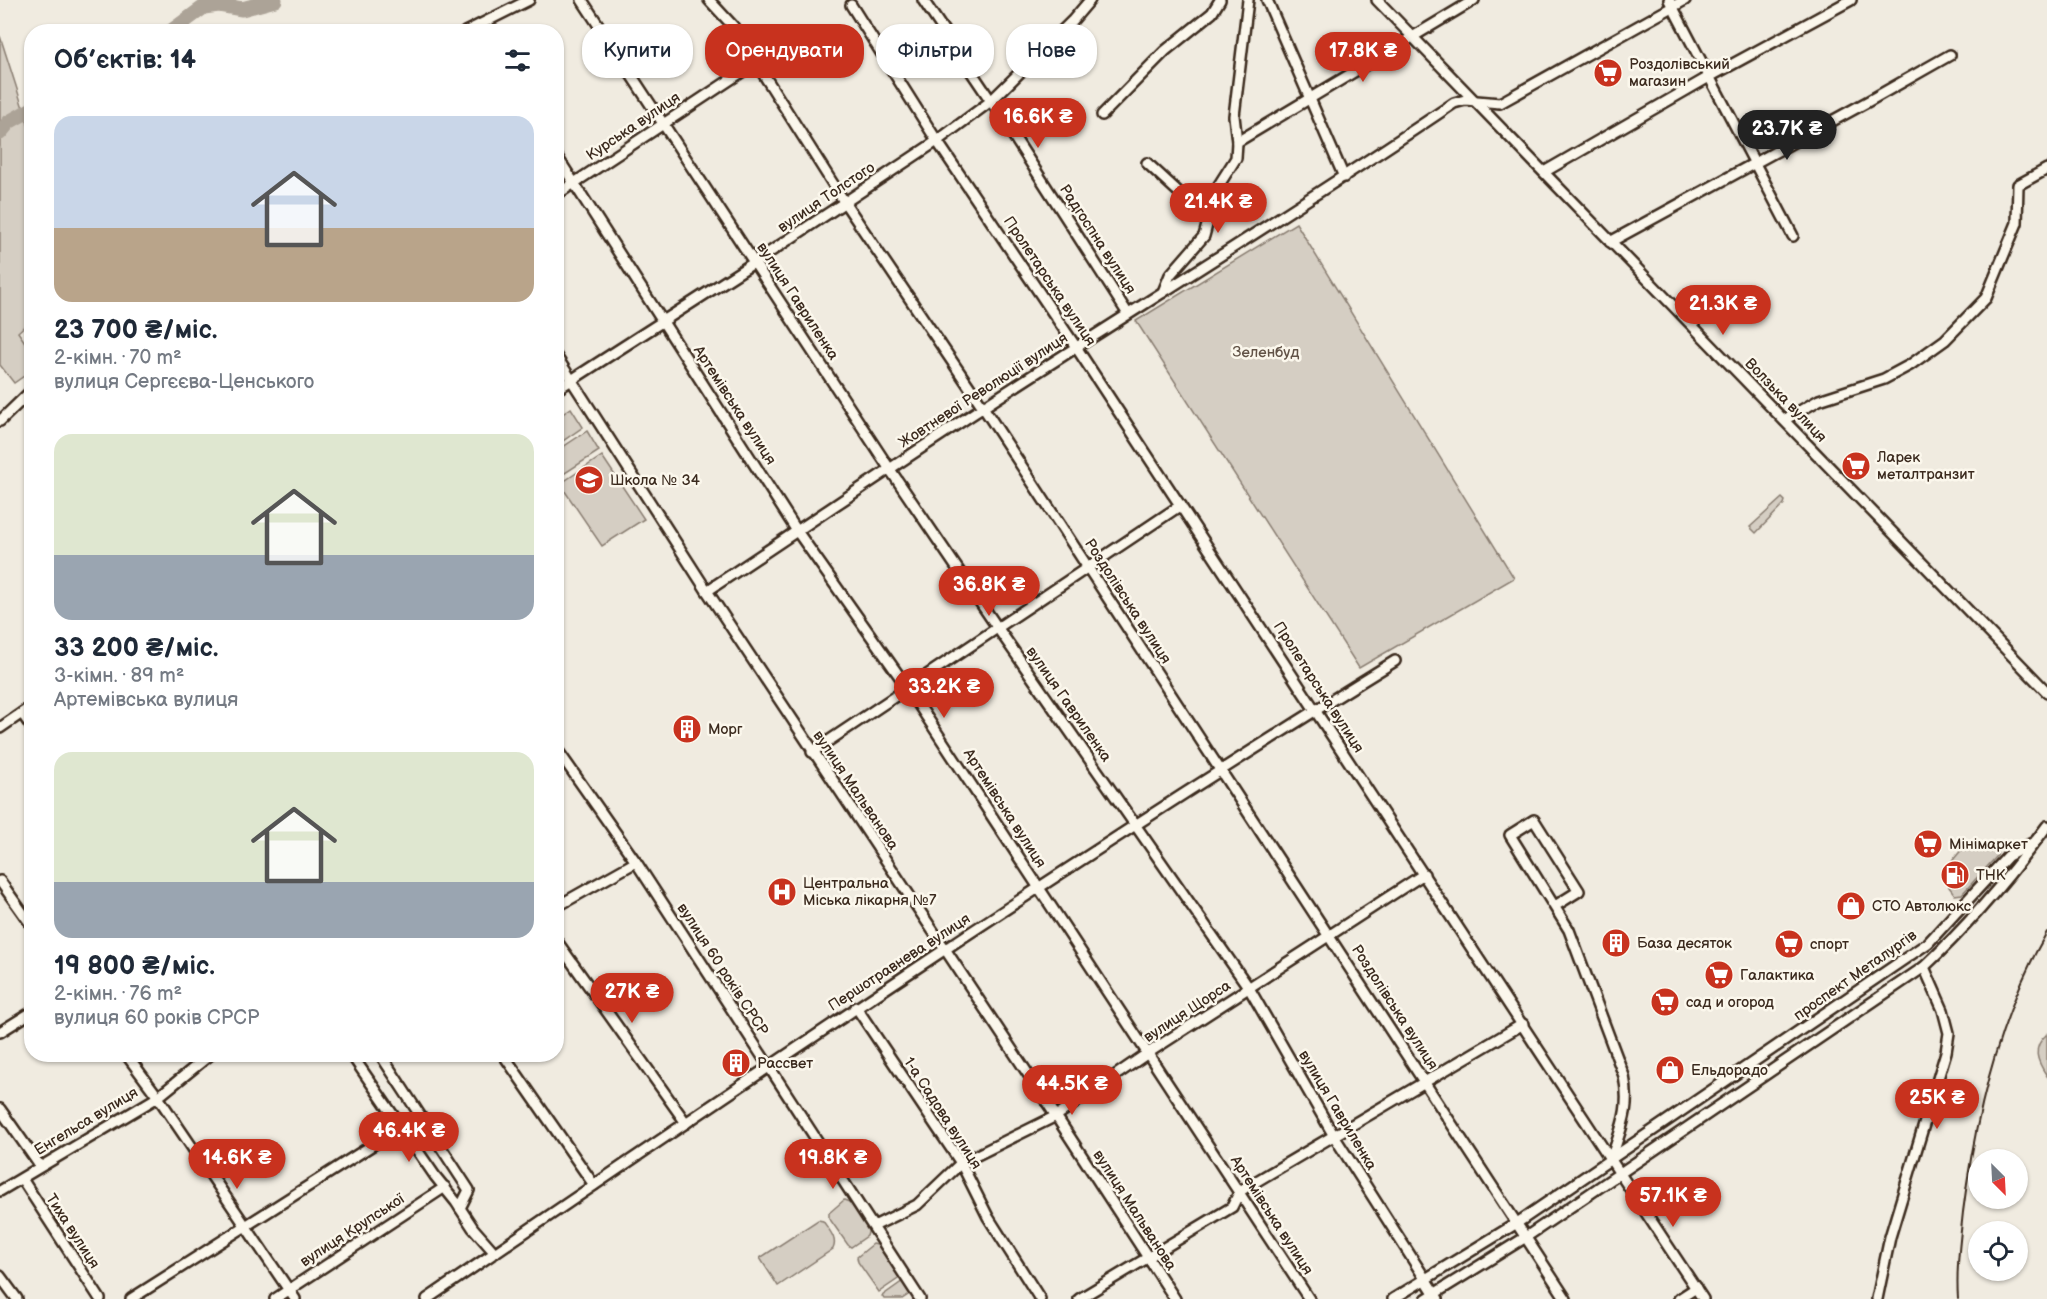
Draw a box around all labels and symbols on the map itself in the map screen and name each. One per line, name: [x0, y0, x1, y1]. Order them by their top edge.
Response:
pin: 17.8K ₴: [1308, 32, 1418, 83]
place label: Роздолівський магазин: [1629, 55, 1730, 91]
supermarket icon: Роздолівський магазин: [1592, 57, 1624, 89]
street label: Курська вулиця: [583, 88, 684, 165]
pin: 16.6K ₴: [983, 98, 1093, 149]
pin: 23.7K ₴: [1732, 110, 1842, 161]
street label: вулиця Толстого: [774, 158, 879, 237]
street label: Радгоспна вулиця: [1055, 181, 1140, 298]
pin: 21.4K ₴: [1163, 183, 1273, 234]
street label: Пролетарська вулиця: [999, 213, 1100, 350]
street label: вулиця Гавриленка: [752, 239, 843, 364]
pin: 21.3K ₴: [1668, 285, 1778, 336]
street label: Жовтневої Революції вулиця: [895, 329, 1071, 452]
street label: Артемівська вулиця: [688, 341, 780, 468]
park label: Зеленбуд: [1233, 343, 1299, 362]
street label: Волзька вулиця: [1741, 354, 1831, 446]
place label: Ларек металтранзит: [1876, 448, 1975, 484]
supermarket icon: Ларек металтранзит: [1840, 450, 1872, 482]
school or university icon: Школа № 34: [573, 464, 605, 496]
place label: Школа № 34: [610, 471, 700, 490]
street label: Роздолівська вулиця: [1080, 535, 1175, 667]
pin: 36.8K ₴: [934, 566, 1044, 617]
street label: Пролетарська вулиця: [1269, 618, 1368, 756]
street label: вулиця Гавриленка: [1022, 643, 1116, 766]
pin: 33.2K ₴: [889, 668, 999, 719]
building icon: Морг: [671, 713, 703, 745]
place label: Морг: [708, 720, 743, 739]
street label: вулиця Мальванова: [809, 727, 903, 854]
street label: Артемівська вулиця: [958, 744, 1050, 871]
supermarket icon: Мінімаркет: [1912, 828, 1944, 860]
place label: Мінімаркет: [1949, 835, 2028, 854]
fuel station icon: ТНК: [1939, 859, 1971, 891]
place label: ТНК: [1976, 866, 2006, 885]
place label: Центральна Міська лікарня №7: [803, 874, 937, 910]
hospital icon: Центральна Міська лікарня №7: [766, 876, 798, 908]
shop icon: СТО Автолюкс: [1835, 890, 1867, 922]
place label: СТО Автолюкс: [1872, 897, 1972, 916]
street label: вулиця 60 років СРСР: [673, 900, 773, 1039]
street label: Першотравнева вулиця: [825, 909, 974, 1016]
street label: проспект Металургів: [1790, 926, 1921, 1025]
building icon: База десяток: [1600, 927, 1632, 959]
supermarket icon: спорт: [1773, 928, 1805, 960]
place label: База десяток: [1637, 934, 1732, 953]
place label: спорт: [1810, 935, 1849, 954]
street label: Роздолівська вулиця: [1347, 941, 1442, 1073]
supermarket icon: Галактика: [1703, 959, 1735, 991]
place label: Галактика: [1740, 966, 1815, 985]
pin: 27K ₴: [590, 973, 674, 1024]
street label: вулиця Щорса: [1140, 976, 1234, 1047]
supermarket icon: сад и огород: [1649, 986, 1681, 1018]
place label: сад и огород: [1686, 993, 1774, 1012]
building icon: Рассвет: [720, 1047, 752, 1079]
street label: вулиця Гавриленка: [1294, 1047, 1381, 1174]
place label: Рассвет: [757, 1054, 813, 1073]
street label: 1-а Садова вулиця: [899, 1054, 986, 1173]
shop icon: Ельдорадо: [1654, 1054, 1686, 1086]
place label: Ельдорадо: [1691, 1061, 1768, 1080]
pin: 44.5K ₴: [1017, 1065, 1127, 1116]
pin: 25K ₴: [1895, 1079, 1979, 1130]
street label: Енгельса вулиця: [31, 1083, 142, 1160]
pin: 46.4K ₴: [354, 1112, 464, 1163]
pin: 14.6K ₴: [182, 1139, 292, 1190]
pin: 19.8K ₴: [778, 1139, 888, 1190]
street label: вулиця Мальванова: [1089, 1146, 1181, 1274]
north arrow: [1968, 1149, 2028, 1209]
street label: Артемівська вулиця: [1225, 1151, 1317, 1278]
pin: 57.1K ₴: [1618, 1177, 1728, 1228]
street label: вулиця Крупської: [297, 1189, 408, 1271]
street label: Тиха вулиця: [41, 1190, 104, 1272]

